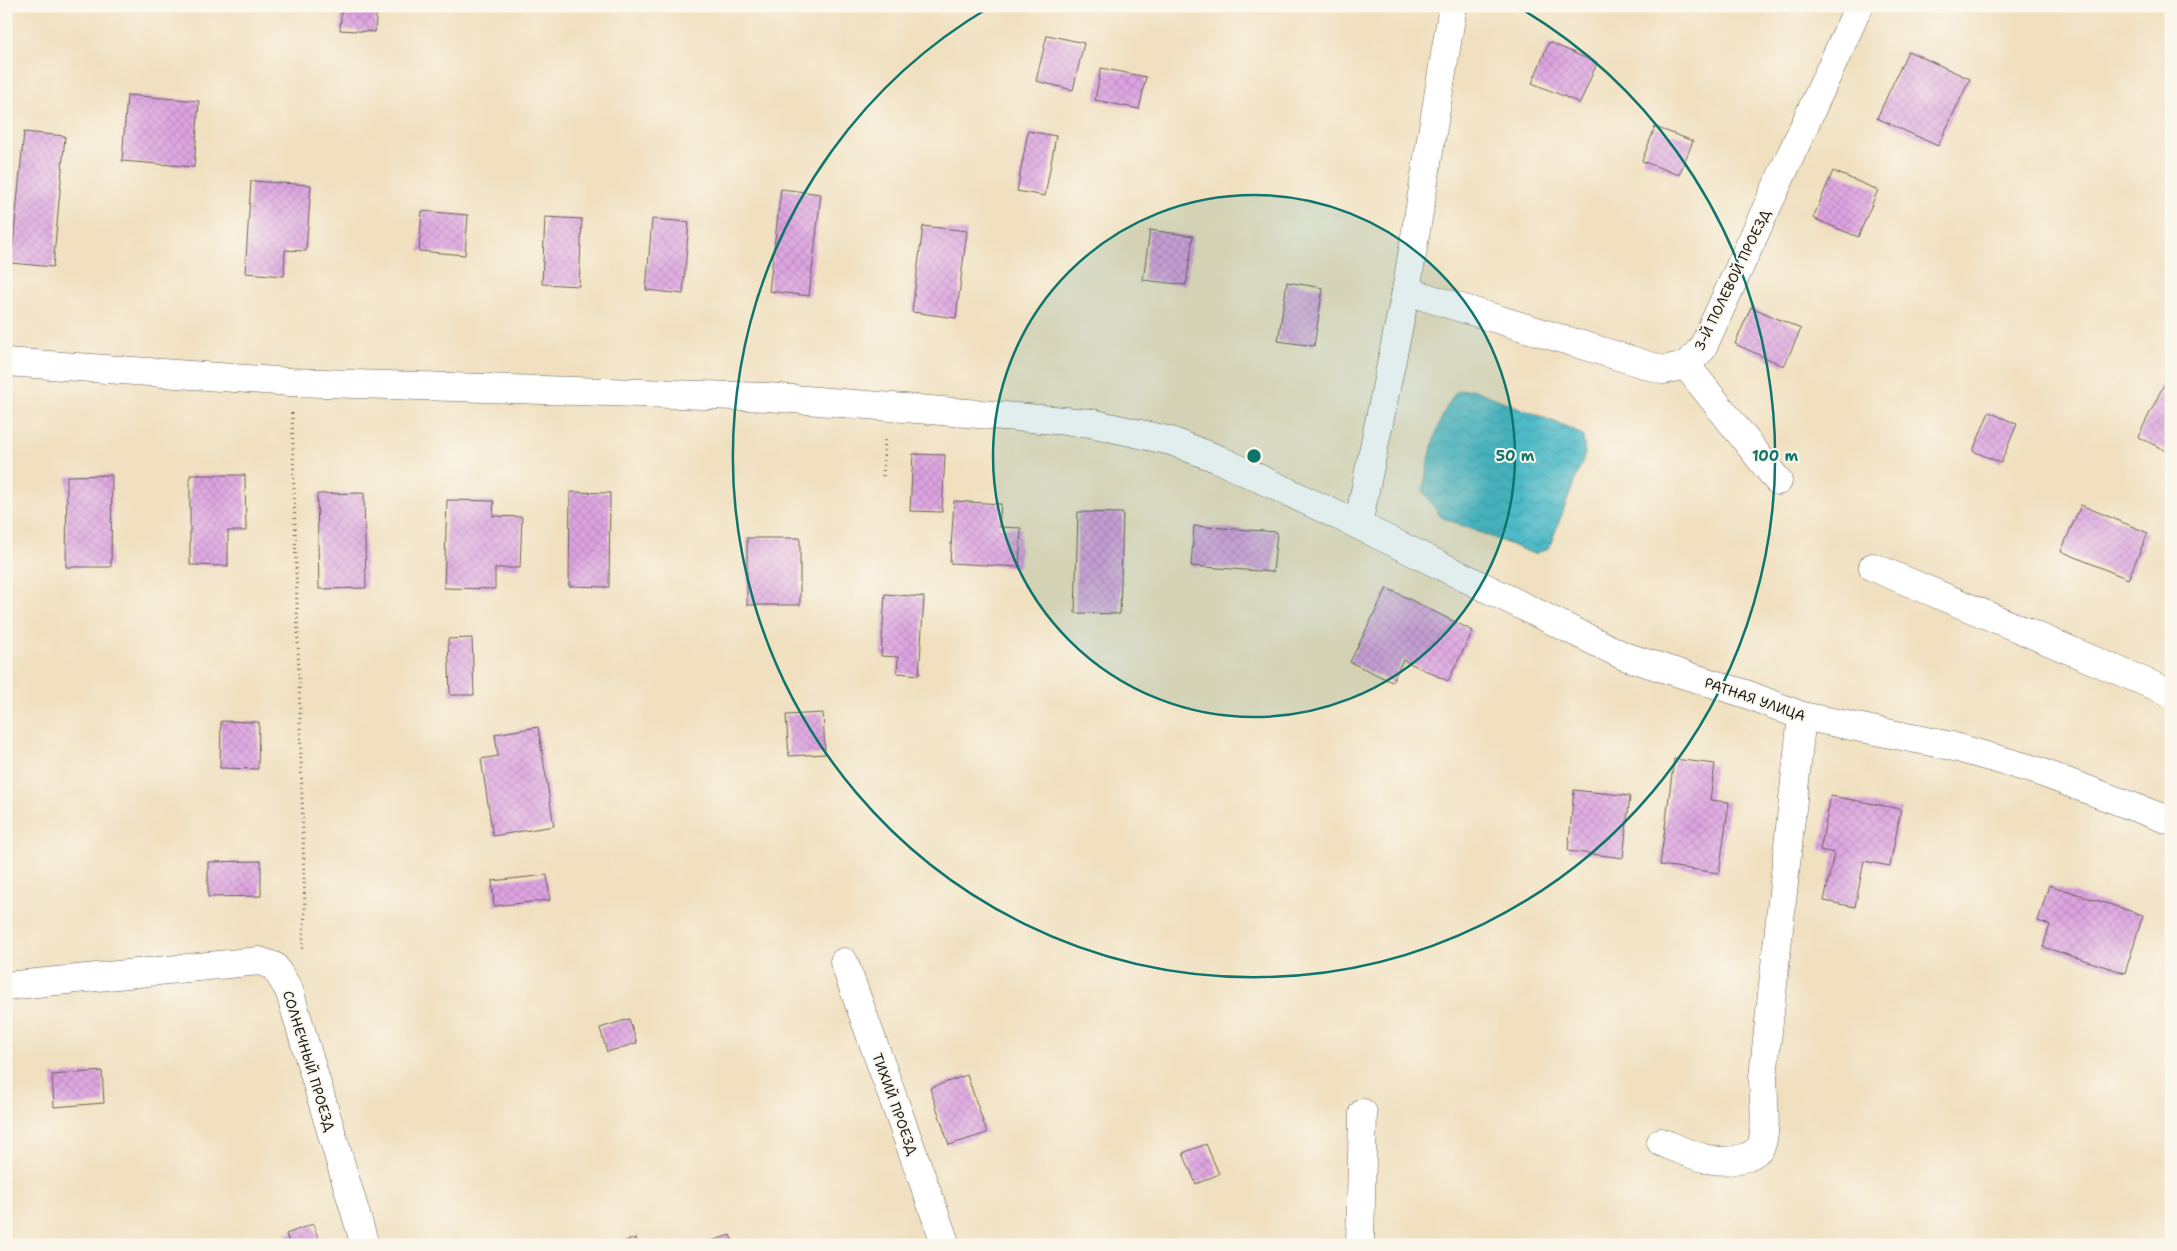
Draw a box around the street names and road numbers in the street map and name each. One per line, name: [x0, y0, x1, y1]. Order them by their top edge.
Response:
street label: 3-Й ПОЛЕВОЙ ПРОЕЗД: [1690, 206, 1774, 354]
street label: РАТНАЯ УЛИЦА: [1702, 673, 1808, 725]
street label: СОЛНЕЧНЫЙ ПРОЕЗД: [279, 988, 339, 1134]
street label: ТИХИЙ ПРОЕЗД: [868, 1051, 922, 1158]

